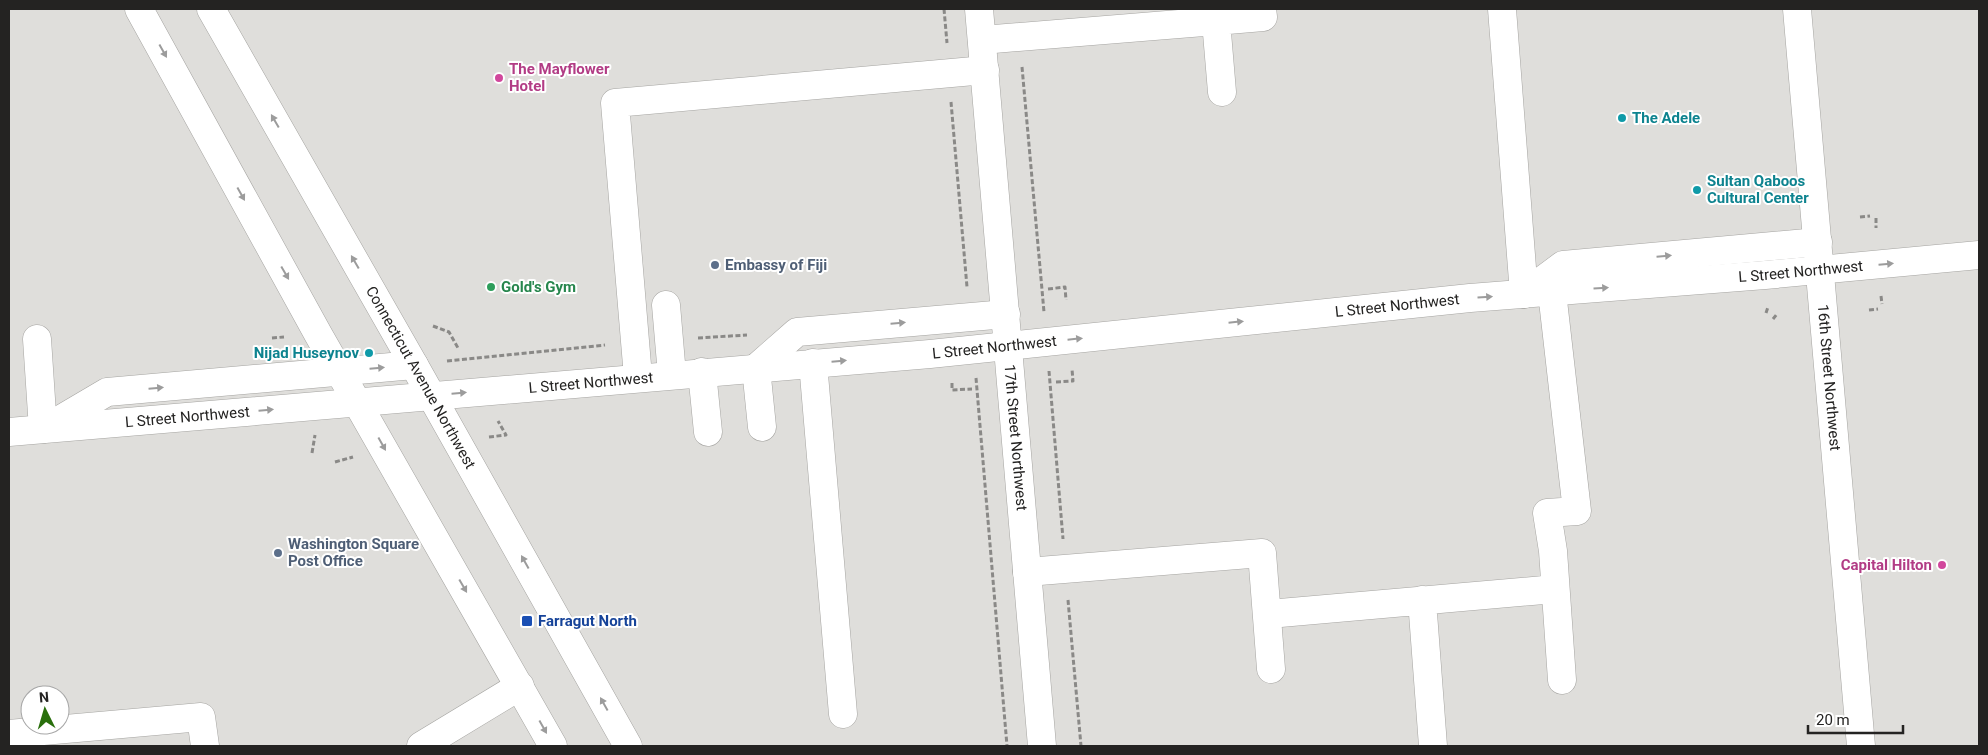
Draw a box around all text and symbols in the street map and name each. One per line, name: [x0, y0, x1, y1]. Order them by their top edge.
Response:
one-way arrow: [158, 45, 167, 58]
place label: The Mayflower Hotel: [509, 60, 610, 95]
marker: The Mayflower Hotel: [493, 72, 505, 84]
place label: The Adele: [1632, 109, 1700, 127]
marker: The Adele: [1616, 112, 1628, 124]
one-way arrow: [270, 115, 279, 128]
place label: Sultan Qaboos Cultural Center: [1707, 172, 1809, 207]
marker: Sultan Qaboos Cultural Center: [1691, 184, 1703, 196]
one-way arrow: [237, 187, 245, 201]
one-way arrow: [1657, 252, 1673, 260]
one-way arrow: [351, 255, 359, 270]
place label: Embassy of Fiji: [725, 256, 827, 274]
street label: L Street Northwest: [1738, 257, 1864, 286]
marker: Embassy of Fiji: [709, 259, 721, 271]
one-way arrow: [1878, 259, 1894, 267]
one-way arrow: [281, 265, 289, 280]
place label: Gold's Gym: [501, 278, 576, 296]
marker: Gold's Gym: [485, 281, 497, 293]
street label: Connecticut Avenue Northwest: [362, 283, 479, 472]
one-way arrow: [1593, 284, 1609, 292]
street label: L Street Northwest: [1334, 290, 1460, 321]
one-way arrow: [1477, 293, 1493, 301]
street label: 16th Street Northwest: [1814, 304, 1844, 452]
one-way arrow: [1228, 318, 1244, 326]
one-way arrow: [890, 319, 906, 327]
street label: L Street Northwest: [931, 332, 1058, 363]
one-way arrow: [1067, 335, 1083, 343]
place label: Nijad Huseynov: [254, 344, 359, 362]
marker: Nijad Huseynov: [363, 347, 375, 359]
one-way arrow: [832, 357, 848, 365]
street label: 17th Street Northwest: [1000, 363, 1031, 512]
one-way arrow: [370, 364, 386, 372]
street label: L Street Northwest: [528, 368, 654, 397]
one-way arrow: [148, 384, 164, 392]
one-way arrow: [451, 389, 467, 397]
street label: L Street Northwest: [124, 403, 250, 431]
one-way arrow: [258, 406, 274, 414]
one-way arrow: [378, 437, 386, 452]
place label: Washington Square Post Office: [288, 535, 419, 570]
marker: Washington Square Post Office: [272, 547, 284, 559]
one-way arrow: [520, 555, 529, 569]
place label: Capital Hilton: [1841, 556, 1932, 574]
marker: Capital Hilton: [1936, 559, 1948, 571]
one-way arrow: [458, 579, 467, 592]
place label: Farragut North: [538, 612, 637, 630]
marker: Farragut North: [520, 614, 534, 628]
north arrow: [20, 685, 70, 735]
text: N: [38, 689, 49, 705]
one-way arrow: [600, 696, 608, 711]
scale bar: [1808, 702, 1903, 734]
text: 20 m: [1816, 711, 1850, 729]
one-way arrow: [538, 720, 547, 734]

